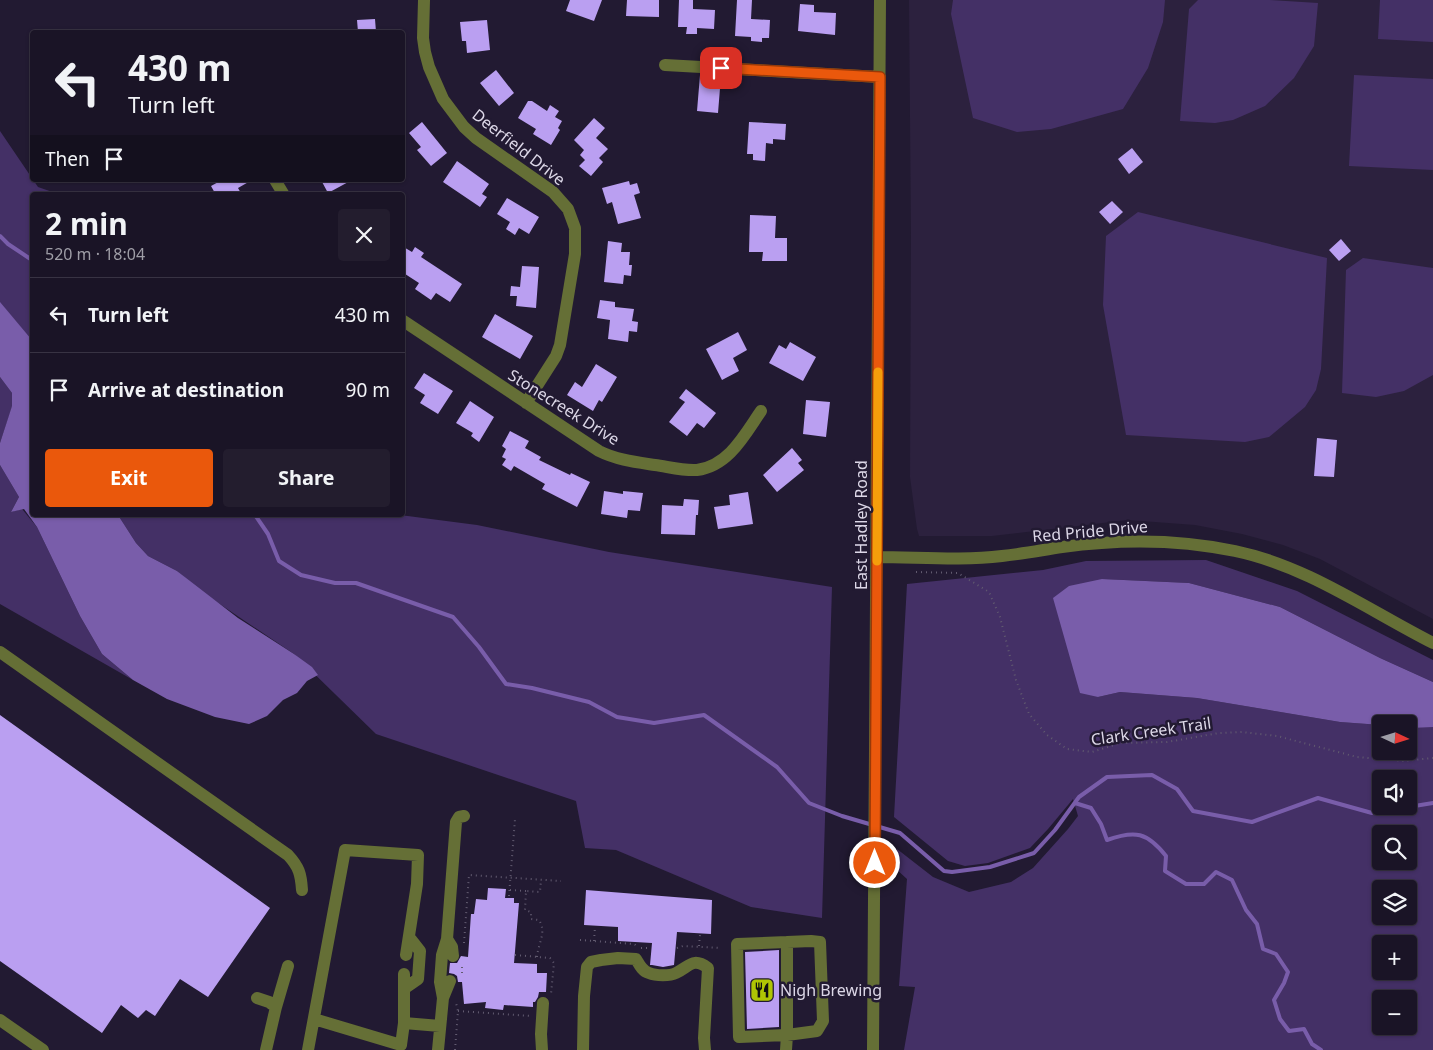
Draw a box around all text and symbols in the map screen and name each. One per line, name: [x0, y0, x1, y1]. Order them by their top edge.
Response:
text: 430 m: [128, 44, 231, 91]
pin: [700, 47, 742, 89]
icon: left: [45, 50, 110, 115]
icon: arrive: [707, 54, 735, 82]
text: Turn left: [128, 89, 215, 119]
street label: Deerfield Drive: [468, 104, 570, 190]
icon: arrive: [100, 145, 128, 173]
text: Then: [45, 146, 90, 172]
text: 2 min: [45, 203, 128, 244]
button: close: [338, 209, 390, 261]
text: 520 m · 18:04: [45, 243, 145, 265]
icon: left: [45, 301, 73, 329]
text: Turn left: [88, 302, 169, 328]
text: 430 m: [335, 302, 390, 328]
street label: Stonecreek Drive: [504, 364, 624, 450]
icon: arrive: [45, 376, 73, 404]
text: Arrive at destination: [88, 377, 284, 403]
text: 90 m: [346, 377, 390, 403]
button: Exit: [45, 449, 213, 507]
button: Share: [223, 449, 390, 507]
street label: East Hadley Road: [850, 460, 872, 590]
street label: Red Pride Drive: [1031, 515, 1149, 547]
street label: Clark Creek Trail: [1089, 712, 1213, 750]
north arrow: [1372, 715, 1418, 760]
map controls: [1372, 715, 1417, 1035]
button: sound: [1372, 770, 1417, 815]
button: search: [1372, 825, 1417, 870]
position arrow: [848, 836, 900, 888]
button: layers: [1372, 880, 1417, 925]
button: +: [1372, 935, 1417, 980]
restaurant icon: Nigh Brewing: [749, 977, 775, 1003]
place label: Nigh Brewing: [780, 979, 882, 1001]
button: −: [1372, 990, 1417, 1035]

